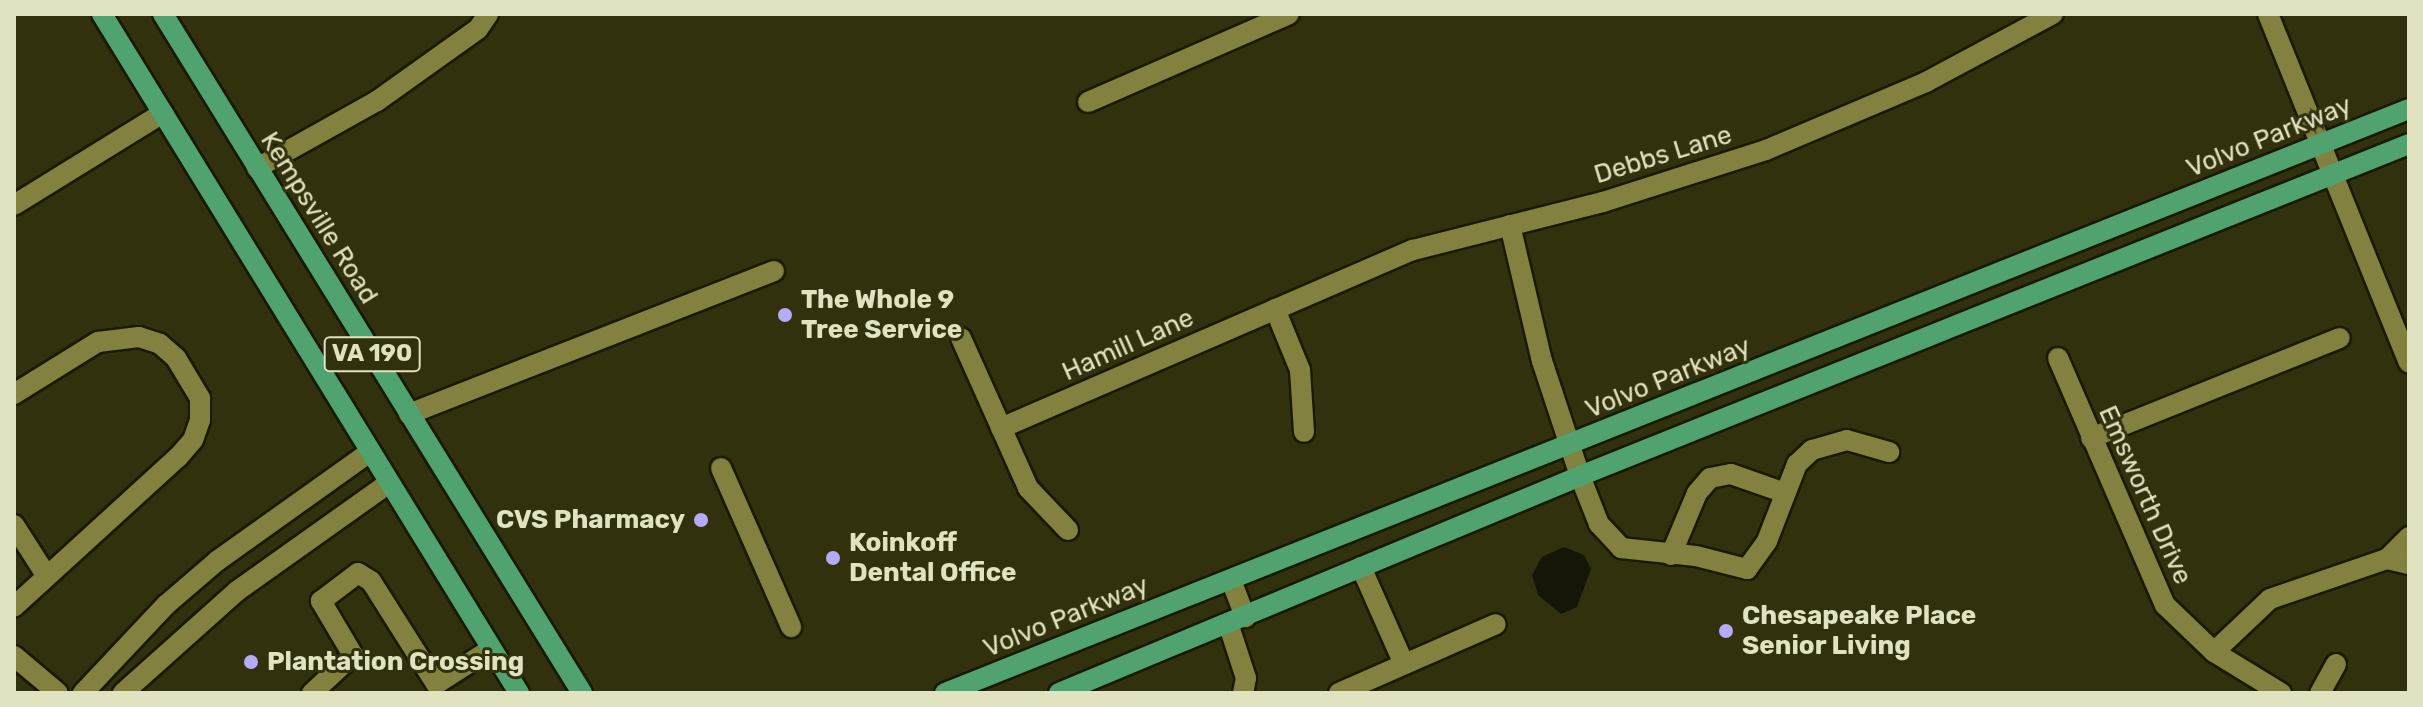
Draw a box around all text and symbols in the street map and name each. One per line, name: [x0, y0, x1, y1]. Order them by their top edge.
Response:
street label: Volvo Parkway: [2182, 90, 2356, 184]
street label: Debbs Lane: [1590, 119, 1736, 191]
street label: Kempsville Road: [254, 126, 384, 310]
place label: The Whole 9 Tree Service: [801, 284, 962, 346]
street label: Hamill Lane: [1057, 302, 1199, 388]
marker: The Whole 9 Tree Service: [776, 306, 794, 324]
street label: Volvo Parkway: [1581, 331, 1755, 425]
road number: VA 190: [322, 334, 422, 374]
street label: Emsworth Drive: [2092, 401, 2198, 589]
place label: CVS Pharmacy: [496, 504, 685, 536]
marker: CVS Pharmacy: [692, 511, 710, 529]
place label: Koinkoff Dental Office: [849, 527, 1016, 588]
marker: Koinkoff Dental Office: [824, 549, 842, 567]
street label: Volvo Parkway: [979, 570, 1153, 664]
place label: Chesapeake Place Senior Living: [1742, 600, 1976, 662]
marker: Chesapeake Place Senior Living: [1717, 622, 1735, 640]
place label: Plantation Crossing: [267, 646, 524, 678]
marker: Plantation Crossing: [242, 653, 260, 671]

